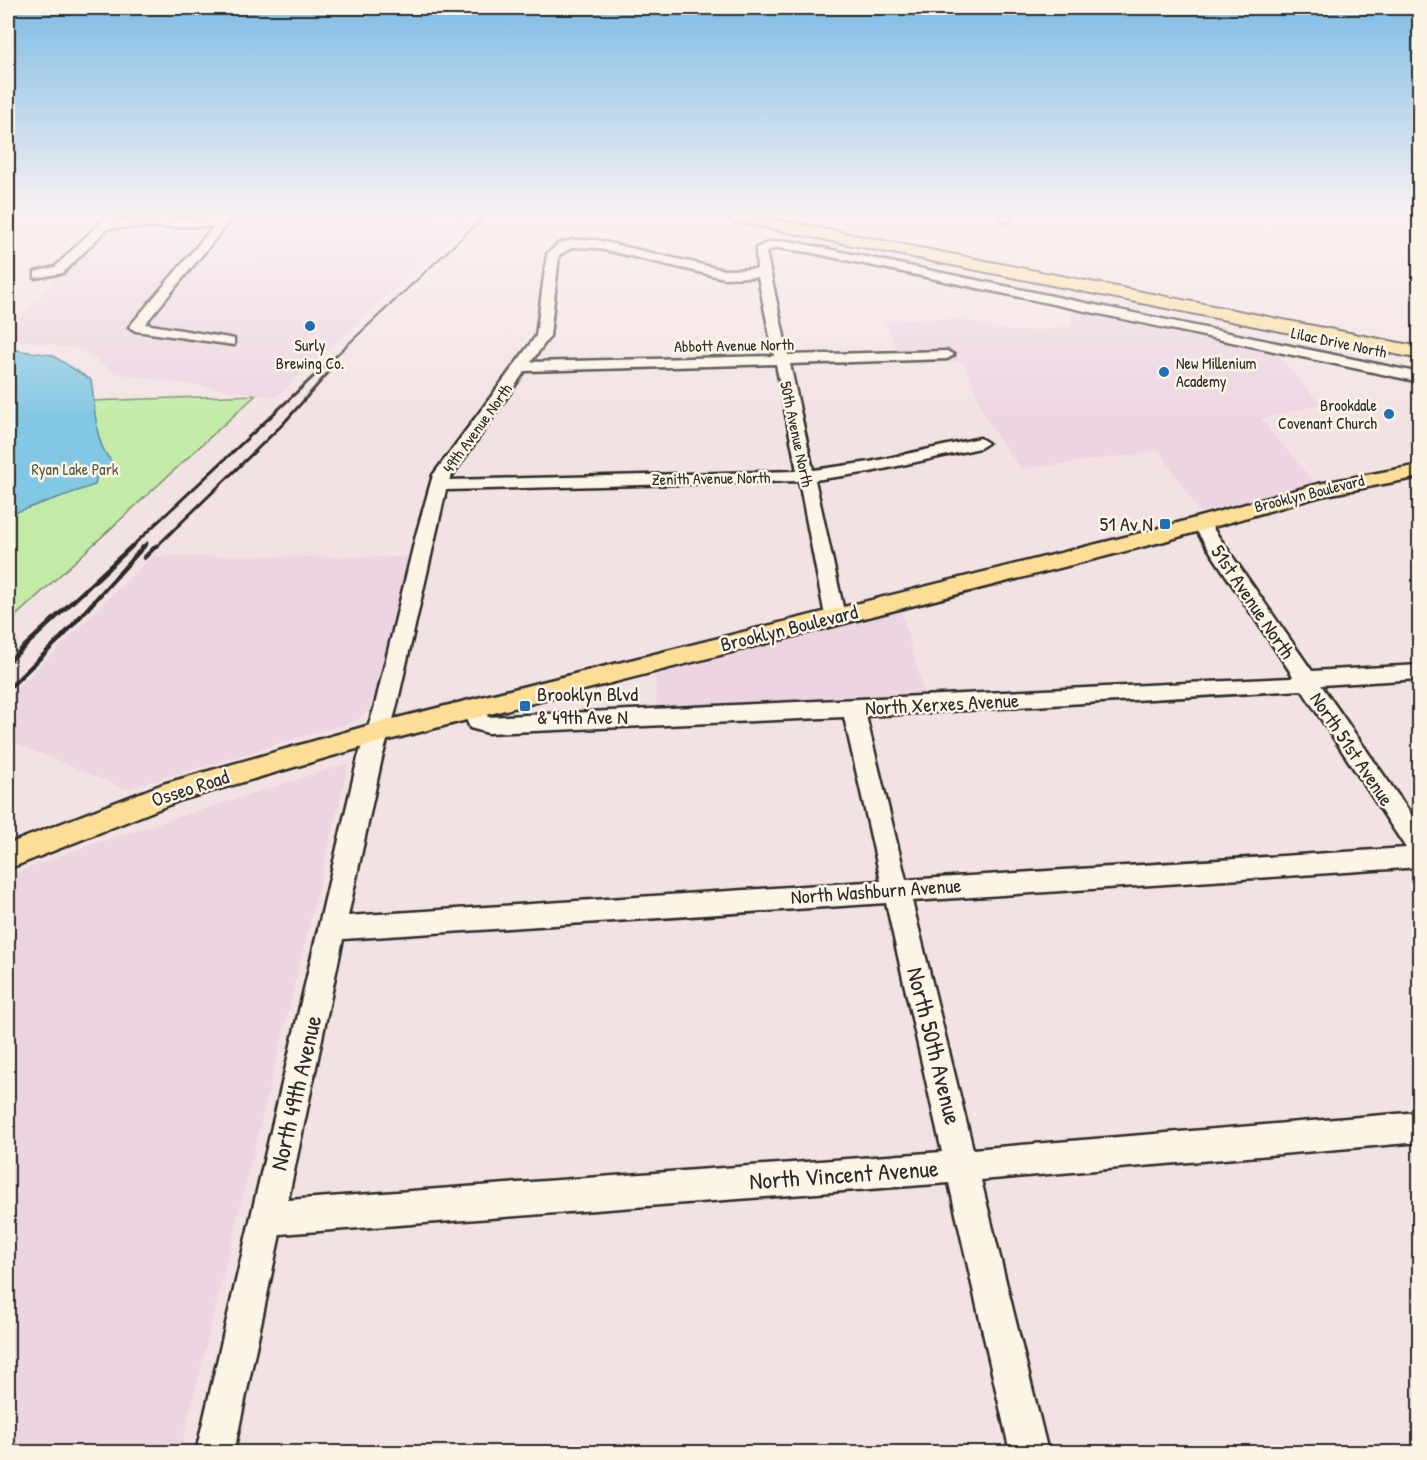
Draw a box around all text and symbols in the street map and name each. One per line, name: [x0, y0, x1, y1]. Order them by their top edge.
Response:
marker: Surly Brewing Co.: [303, 319, 317, 333]
street label: Lilac Drive North: [1289, 321, 1389, 363]
street label: Abbott Avenue North: [674, 333, 794, 357]
place label: Surly Brewing Co.: [276, 334, 344, 374]
place label: New Millenium Academy: [1176, 352, 1257, 392]
marker: New Millenium Academy: [1157, 365, 1171, 379]
street label: 49th Avenue North: [437, 379, 517, 477]
street label: 50th Avenue North: [775, 379, 819, 489]
place label: Brookdale Covenant Church: [1278, 394, 1378, 434]
marker: Brookdale Covenant Church: [1382, 407, 1396, 421]
park label: Ryan Lake Park: [32, 458, 119, 480]
street label: Zenith Avenue North: [651, 466, 771, 490]
street label: Brooklyn Boulevard: [1252, 469, 1366, 517]
place label: 51 Av N: [1100, 510, 1153, 537]
marker: 51 Av N: [1158, 517, 1172, 531]
street label: 51st Avenue North: [1205, 539, 1301, 664]
street label: Brooklyn Boulevard: [717, 597, 861, 658]
place label: Brooklyn Blvd & 49th Ave N: [537, 680, 638, 730]
street label: North Xerxes Avenue: [864, 686, 1020, 721]
street label: North 51st Avenue: [1304, 686, 1401, 811]
marker: Brooklyn Blvd & 49th Ave N: [518, 699, 532, 713]
street label: Osseo Road: [148, 762, 232, 813]
street label: North Washburn Avenue: [790, 871, 962, 910]
street label: North 50th Avenue: [900, 964, 970, 1128]
street label: North 49th Avenue: [262, 1012, 328, 1173]
street label: North Vincent Avenue: [748, 1151, 940, 1197]

